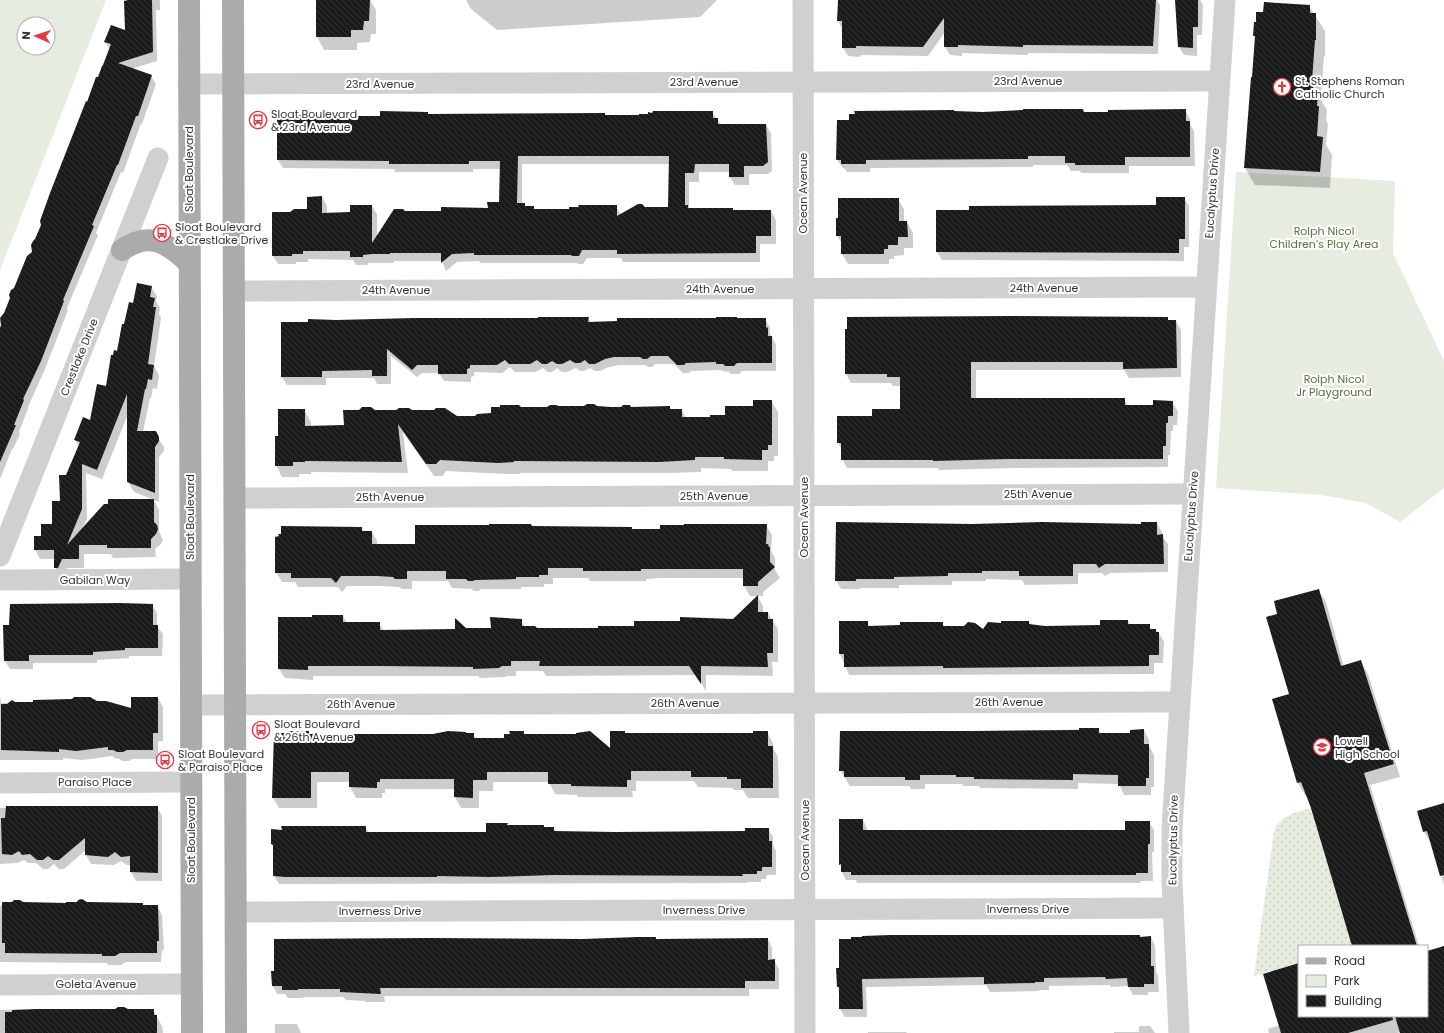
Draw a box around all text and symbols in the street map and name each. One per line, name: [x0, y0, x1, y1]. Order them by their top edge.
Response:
north arrow: [16, 16, 56, 56]
text: N: [18, 31, 34, 40]
street label: 23rd Avenue: [994, 73, 1062, 89]
place label: St. Stephens Roman Catholic Church: [1295, 73, 1405, 102]
street label: 23rd Avenue: [670, 74, 738, 90]
street label: 23rd Avenue: [346, 76, 414, 92]
church icon: St. Stephens Roman Catholic Church: [1272, 77, 1292, 97]
place label: Sloat Boulevard & 23rd Avenue: [271, 106, 357, 135]
bus stop icon: Sloat Boulevard & 23rd Avenue: [248, 110, 268, 130]
street label: Sloat Boulevard: [181, 126, 197, 212]
street label: Eucalyptus Drive: [1201, 147, 1223, 239]
street label: Ocean Avenue: [795, 152, 811, 233]
place label: Sloat Boulevard & Crestlake Drive: [175, 219, 269, 248]
bus stop icon: Sloat Boulevard & Crestlake Drive: [152, 223, 172, 243]
park label: Rolph Nicol Children’s Play Area: [1270, 223, 1378, 252]
street label: 24th Avenue: [1010, 280, 1078, 296]
street label: 24th Avenue: [686, 281, 754, 297]
street label: 24th Avenue: [362, 282, 430, 298]
street label: Crestlake Drive: [56, 316, 102, 398]
park label: Rolph Nicol Jr Playground: [1296, 371, 1372, 400]
street label: Eucalyptus Drive: [1180, 470, 1202, 562]
street label: Sloat Boulevard: [182, 474, 198, 560]
street label: Ocean Avenue: [796, 476, 812, 557]
street label: 25th Avenue: [1004, 486, 1072, 502]
street label: 25th Avenue: [680, 488, 748, 504]
street label: 25th Avenue: [356, 489, 424, 505]
street label: Gabilan Way: [60, 572, 131, 588]
street label: 26th Avenue: [975, 694, 1043, 710]
street label: 26th Avenue: [651, 695, 719, 711]
street label: 26th Avenue: [327, 696, 395, 712]
place label: Sloat Boulevard & 26th Avenue: [274, 716, 360, 745]
bus stop icon: Sloat Boulevard & 26th Avenue: [251, 720, 271, 740]
place label: Lowell High School: [1335, 733, 1400, 762]
school or university icon: Lowell High School: [1312, 737, 1332, 757]
place label: Sloat Boulevard & Paraiso Place: [178, 746, 264, 775]
bus stop icon: Sloat Boulevard & Paraiso Place: [155, 750, 175, 770]
street label: Paraiso Place: [58, 774, 132, 790]
street label: Eucalyptus Drive: [1164, 794, 1182, 885]
street label: Sloat Boulevard: [183, 797, 199, 883]
street label: Ocean Avenue: [797, 799, 813, 880]
street label: Inverness Drive: [987, 901, 1070, 917]
street label: Inverness Drive: [663, 902, 746, 918]
street label: Inverness Drive: [339, 903, 422, 919]
legend: [1298, 945, 1428, 1017]
text: Road: [1334, 952, 1365, 969]
text: Park: [1334, 972, 1361, 989]
street label: Goleta Avenue: [56, 976, 137, 992]
text: Building: [1334, 992, 1382, 1009]

